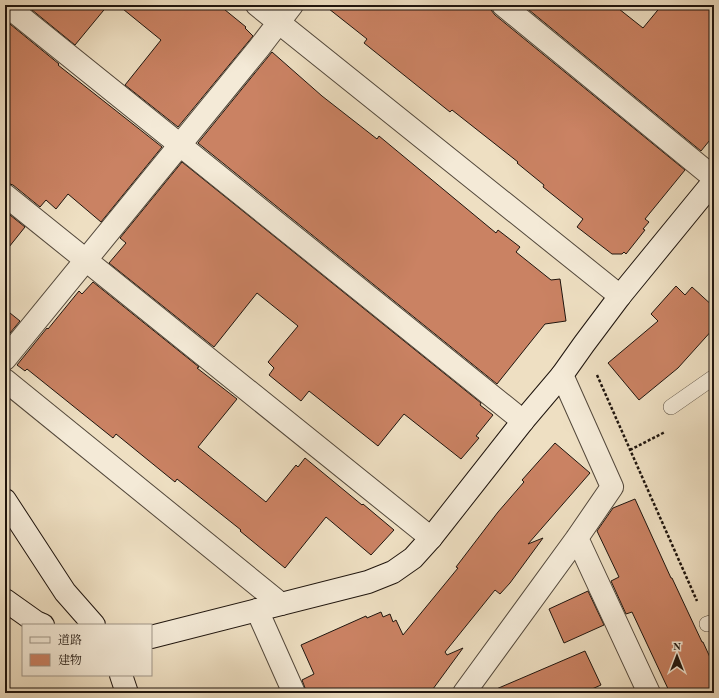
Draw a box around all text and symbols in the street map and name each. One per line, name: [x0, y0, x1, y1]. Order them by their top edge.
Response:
legend: [22, 624, 152, 676]
text: 道路: [58, 633, 82, 647]
north arrow: [657, 636, 697, 676]
text: N: [673, 642, 682, 653]
text: 建物: [58, 653, 82, 667]

